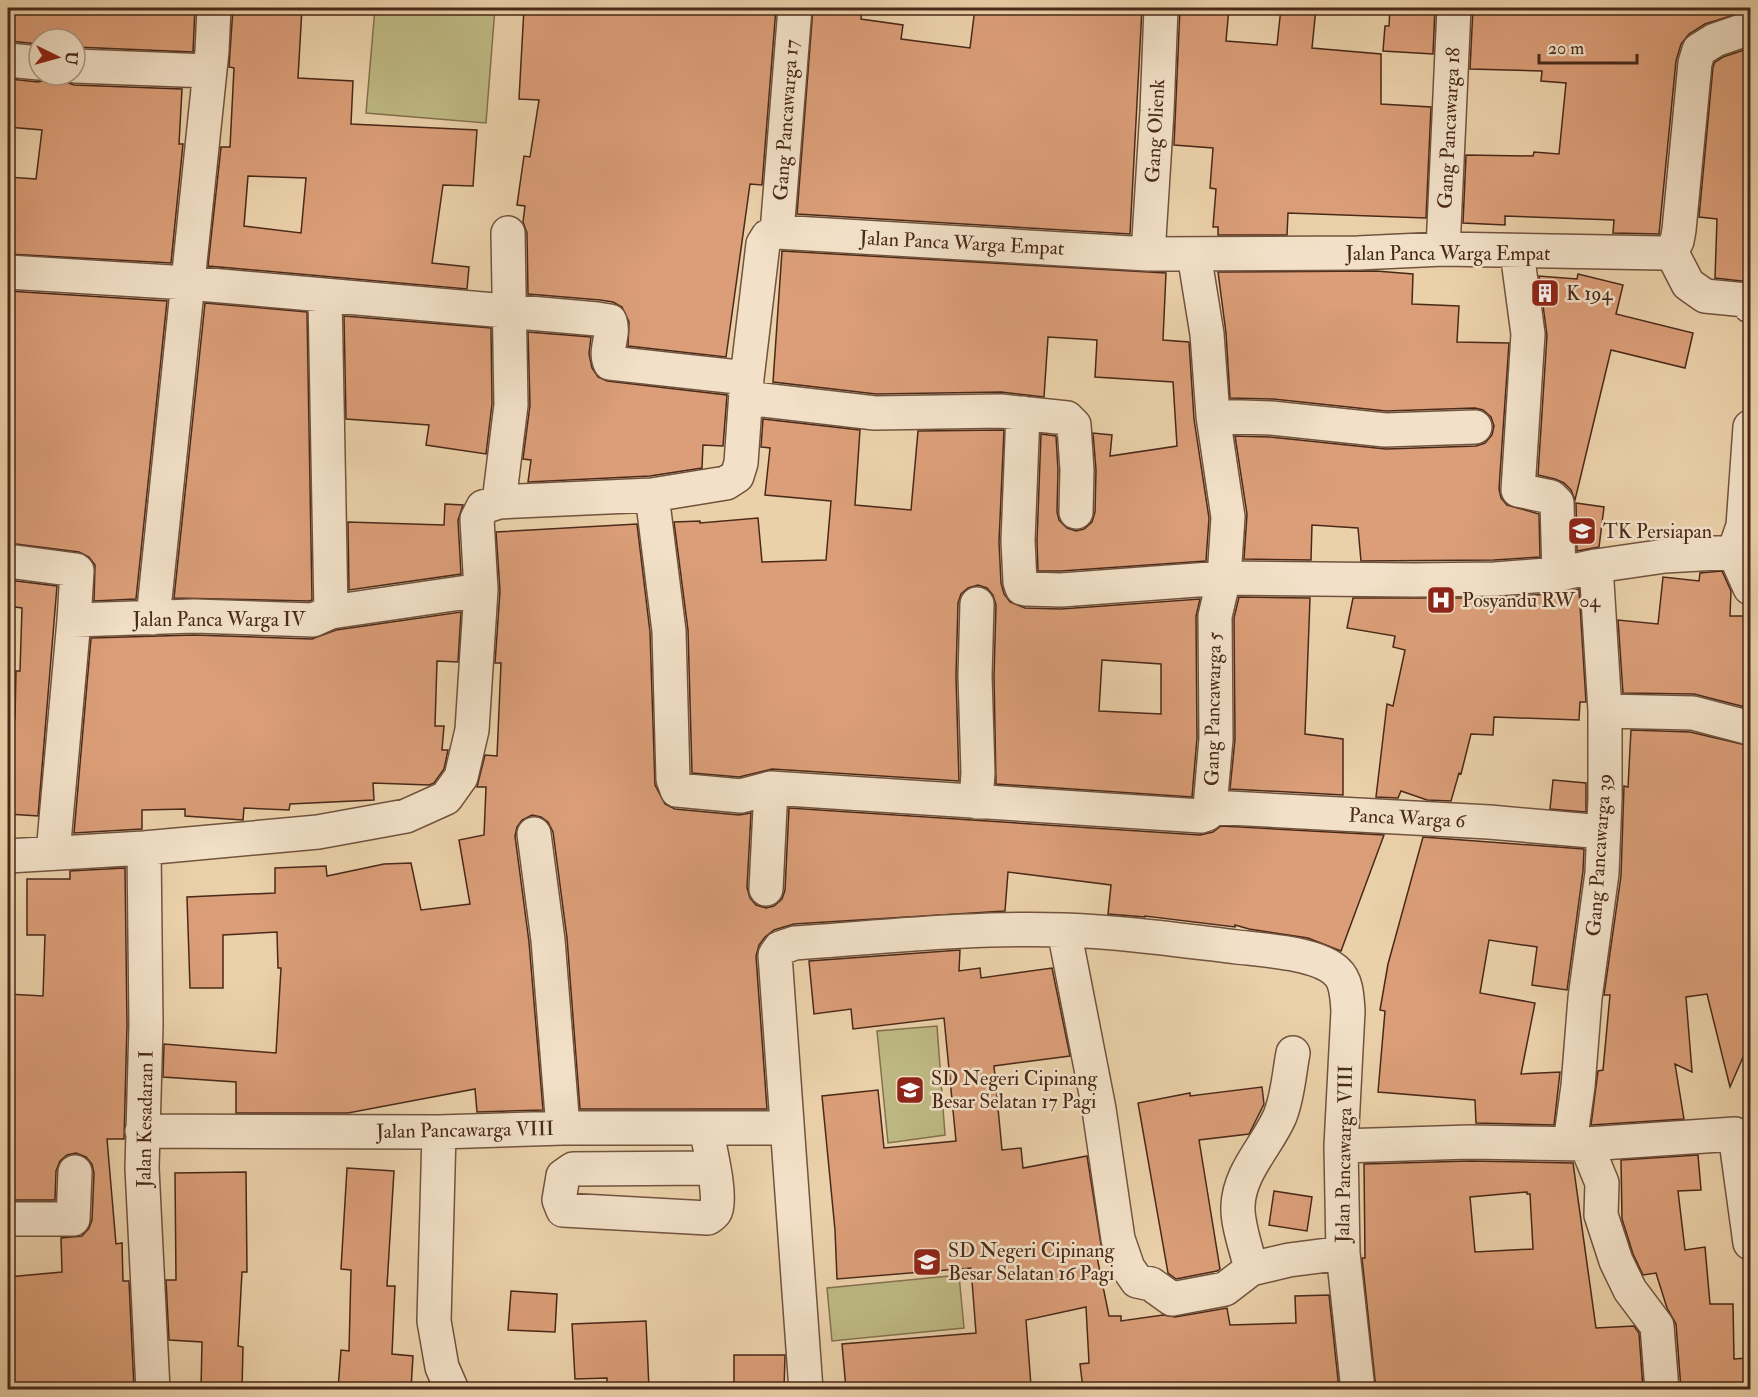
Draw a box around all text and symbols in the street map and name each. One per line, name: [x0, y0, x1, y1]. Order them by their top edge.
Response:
north arrow: [27, 27, 87, 87]
scale bar: [1539, 27, 1636, 65]
text: 20 m: [1548, 37, 1584, 60]
street label: Gang Pancawarga 17: [768, 39, 804, 201]
street label: Gang Pancawarga 18: [1432, 47, 1466, 209]
text: U: [60, 51, 81, 66]
street label: Gang Olienk: [1140, 78, 1170, 184]
street label: Jalan Panca Warga Empat: [858, 225, 1066, 262]
street label: Jalan Panca Warga Empat: [1344, 241, 1551, 267]
building icon: K 194: [1529, 277, 1561, 309]
place label: K 194: [1566, 281, 1613, 306]
school or university icon: TK Persiapan: [1566, 515, 1598, 547]
place label: TK Persiapan: [1603, 519, 1712, 545]
hospital icon: Posyandu RW 04: [1425, 584, 1457, 616]
place label: Posyandu RW 04: [1462, 588, 1601, 613]
street label: Jalan Panca Warga IV: [132, 607, 306, 632]
street label: Gang Pancawarga 5: [1199, 632, 1227, 786]
street label: Gang Pancawarga 39: [1581, 773, 1617, 937]
street label: Panca Warga 6: [1348, 802, 1467, 834]
street label: Jalan Kesadaran I: [131, 1050, 159, 1189]
street label: Jalan Pancawarga VIII: [1330, 1065, 1358, 1244]
place label: SD Negeri Cipinang Besar Selatan 17 Pagi: [931, 1066, 1099, 1114]
school or university icon: SD Negeri Cipinang Besar Selatan 17 Pagi: [894, 1074, 926, 1106]
street label: Jalan Pancawarga VIII: [375, 1116, 554, 1144]
place label: SD Negeri Cipinang Besar Selatan 16 Pagi: [948, 1238, 1116, 1286]
school or university icon: SD Negeri Cipinang Besar Selatan 16 Pagi: [911, 1246, 943, 1278]

